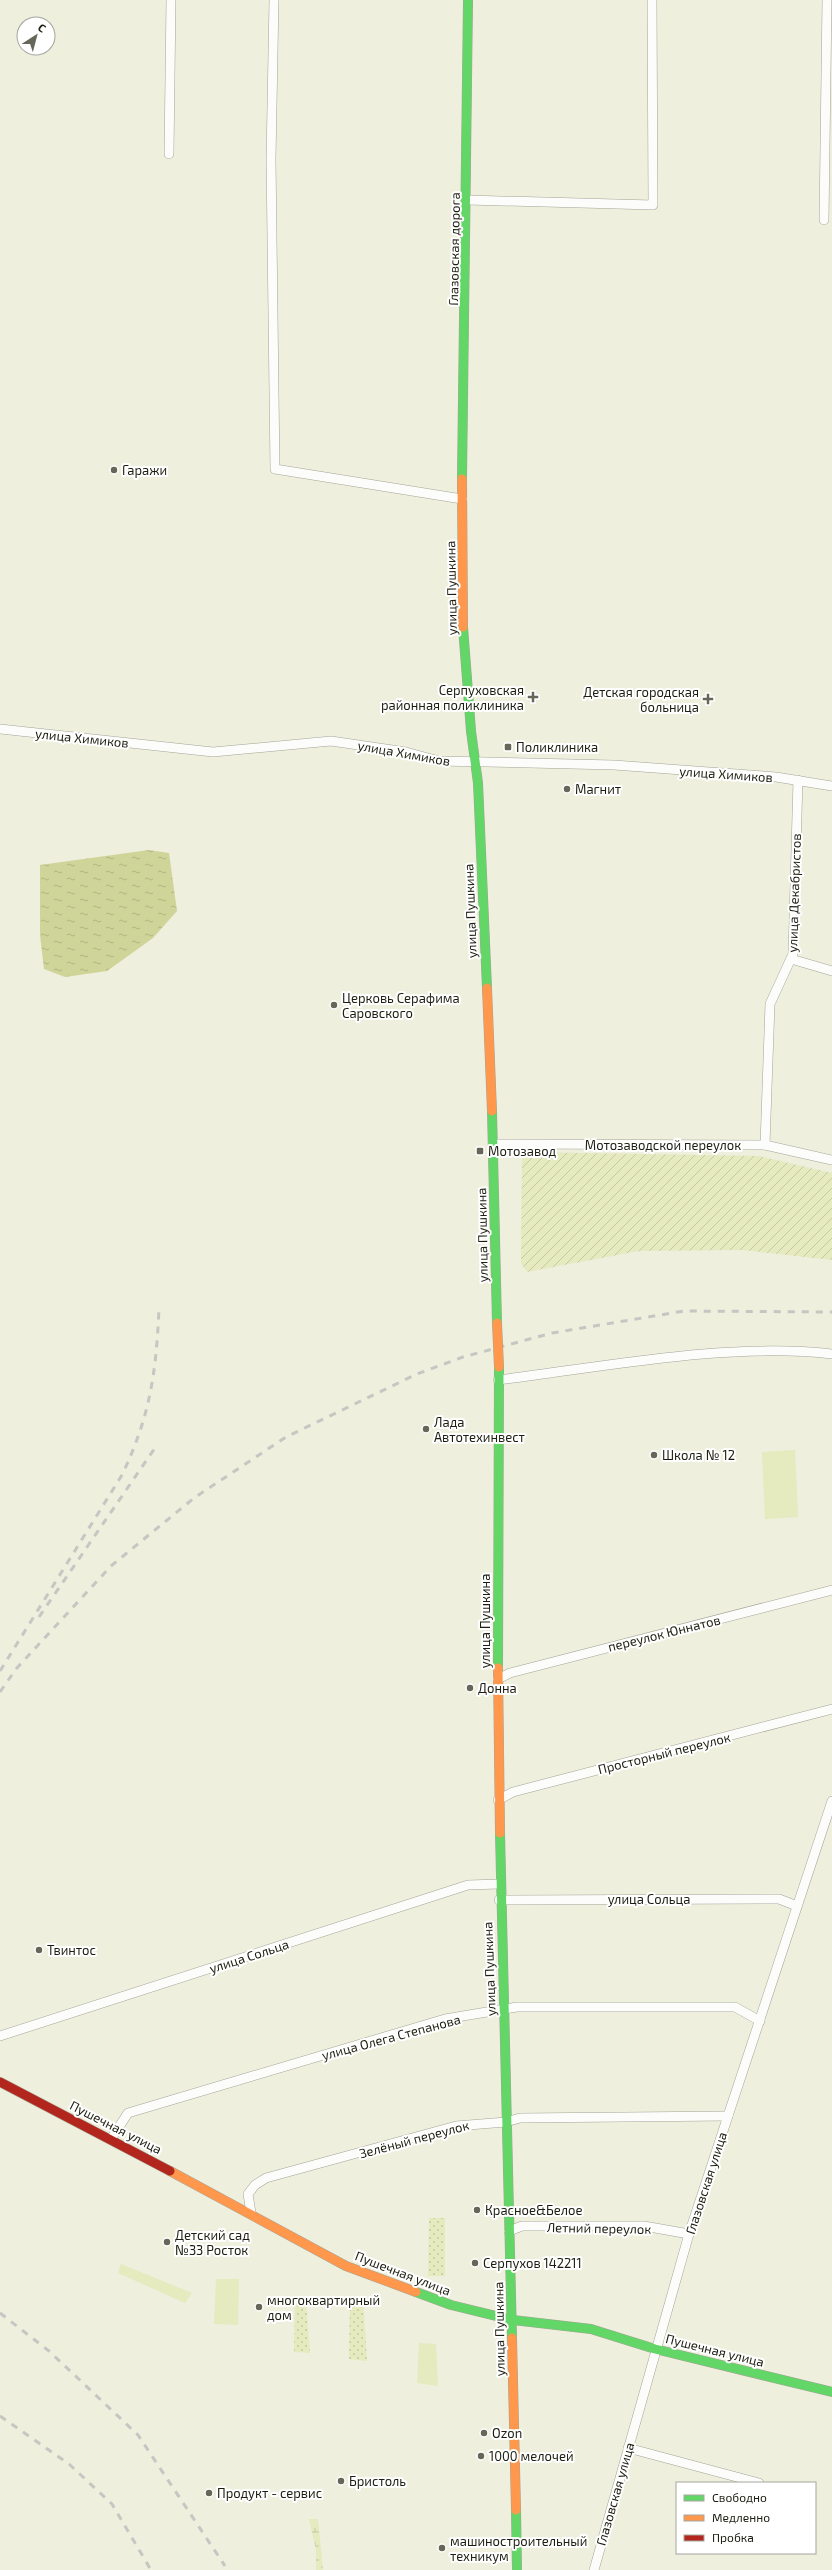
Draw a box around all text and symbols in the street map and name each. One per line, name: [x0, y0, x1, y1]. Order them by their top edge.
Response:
north arrow: [16, 16, 56, 56]
text: С: [36, 20, 49, 35]
street label: Глазовская дорога: [445, 192, 463, 306]
place label: Гаражи: [122, 462, 167, 478]
marker: Гаражи: [109, 465, 119, 475]
street label: улица Пушкина: [442, 541, 460, 635]
place label: Серпуховская районная поликлиника: [381, 682, 524, 713]
place label: Детская городская больница: [583, 684, 699, 715]
marker: Серпуховская районная поликлиника: [527, 691, 539, 703]
marker: Детская городская больница: [702, 693, 714, 705]
street label: улица Химиков: [35, 725, 129, 751]
street label: улица Химиков: [356, 737, 452, 769]
place label: Поликлиника: [516, 739, 598, 755]
marker: Поликлиника: [503, 742, 513, 752]
street label: улица Химиков: [679, 763, 773, 785]
place label: Магнит: [575, 781, 622, 797]
marker: Магнит: [562, 784, 572, 794]
street label: улица Декабристов: [784, 833, 804, 953]
street label: улица Пушкина: [460, 863, 480, 959]
place label: Церковь Серафима Саровского: [342, 990, 460, 1021]
marker: Церковь Серафима Саровского: [329, 1000, 339, 1010]
street label: Мотозаводской переулок: [585, 1137, 741, 1153]
place label: Мотозавод: [488, 1143, 556, 1159]
marker: Мотозавод: [475, 1146, 485, 1156]
street label: улица Пушкина: [473, 1188, 491, 1282]
place label: Лада Автотехинвест: [434, 1414, 526, 1445]
marker: Лада Автотехинвест: [421, 1424, 431, 1434]
place label: Школа № 12: [662, 1447, 735, 1463]
marker: Школа № 12: [649, 1450, 659, 1460]
street label: улица Пушкина: [477, 1574, 493, 1668]
street label: переулок Юннатов: [606, 1611, 722, 1655]
place label: Донна: [478, 1680, 517, 1696]
marker: Донна: [465, 1683, 475, 1693]
street label: Просторный переулок: [596, 1729, 732, 1777]
street label: улица Сольца: [608, 1891, 690, 1907]
street label: улица Пушкина: [479, 1921, 499, 2017]
street label: улица Сольца: [207, 1936, 291, 1976]
place label: Твинтос: [47, 1942, 96, 1958]
marker: Твинтос: [34, 1945, 44, 1955]
street label: улица Олега Степанова: [320, 2011, 462, 2063]
street label: Пушечная улица: [67, 2097, 165, 2157]
street label: Зелёный переулок: [357, 2117, 471, 2161]
street label: Глазовская улица: [682, 2130, 730, 2236]
place label: Красное&Белое: [485, 2202, 583, 2218]
marker: Красное&Белое: [472, 2205, 482, 2215]
street label: Летний переулок: [547, 2219, 651, 2237]
place label: Детский сад №33 Росток: [175, 2227, 250, 2258]
marker: Детский сад №33 Росток: [162, 2237, 172, 2247]
street label: Пушечная улица: [353, 2247, 453, 2299]
place label: Серпухов 142211: [483, 2255, 582, 2271]
marker: Серпухов 142211: [470, 2258, 480, 2268]
street label: улица Пушкина: [490, 2282, 508, 2376]
place label: многоквартирный дом: [267, 2292, 380, 2323]
marker: многоквартирный дом: [254, 2302, 264, 2312]
street label: Пушечная улица: [664, 2330, 766, 2370]
place label: Ozon: [492, 2425, 522, 2441]
marker: Ozon: [479, 2428, 489, 2438]
street label: Глазовская улица: [593, 2441, 637, 2547]
place label: 1000 мелочей: [489, 2448, 574, 2464]
marker: 1000 мелочей: [476, 2451, 486, 2461]
place label: Бристоль: [349, 2473, 406, 2489]
marker: Бристоль: [336, 2476, 346, 2486]
legend: [676, 2482, 816, 2554]
place label: Продукт - сервис: [217, 2485, 322, 2501]
marker: Продукт - сервис: [204, 2488, 214, 2498]
text: Свободно: [712, 2490, 767, 2504]
text: Медленно: [712, 2510, 770, 2524]
text: Пробка: [712, 2530, 754, 2544]
place label: машиностроительный техникум: [450, 2533, 587, 2564]
marker: машиностроительный техникум: [437, 2543, 447, 2553]

